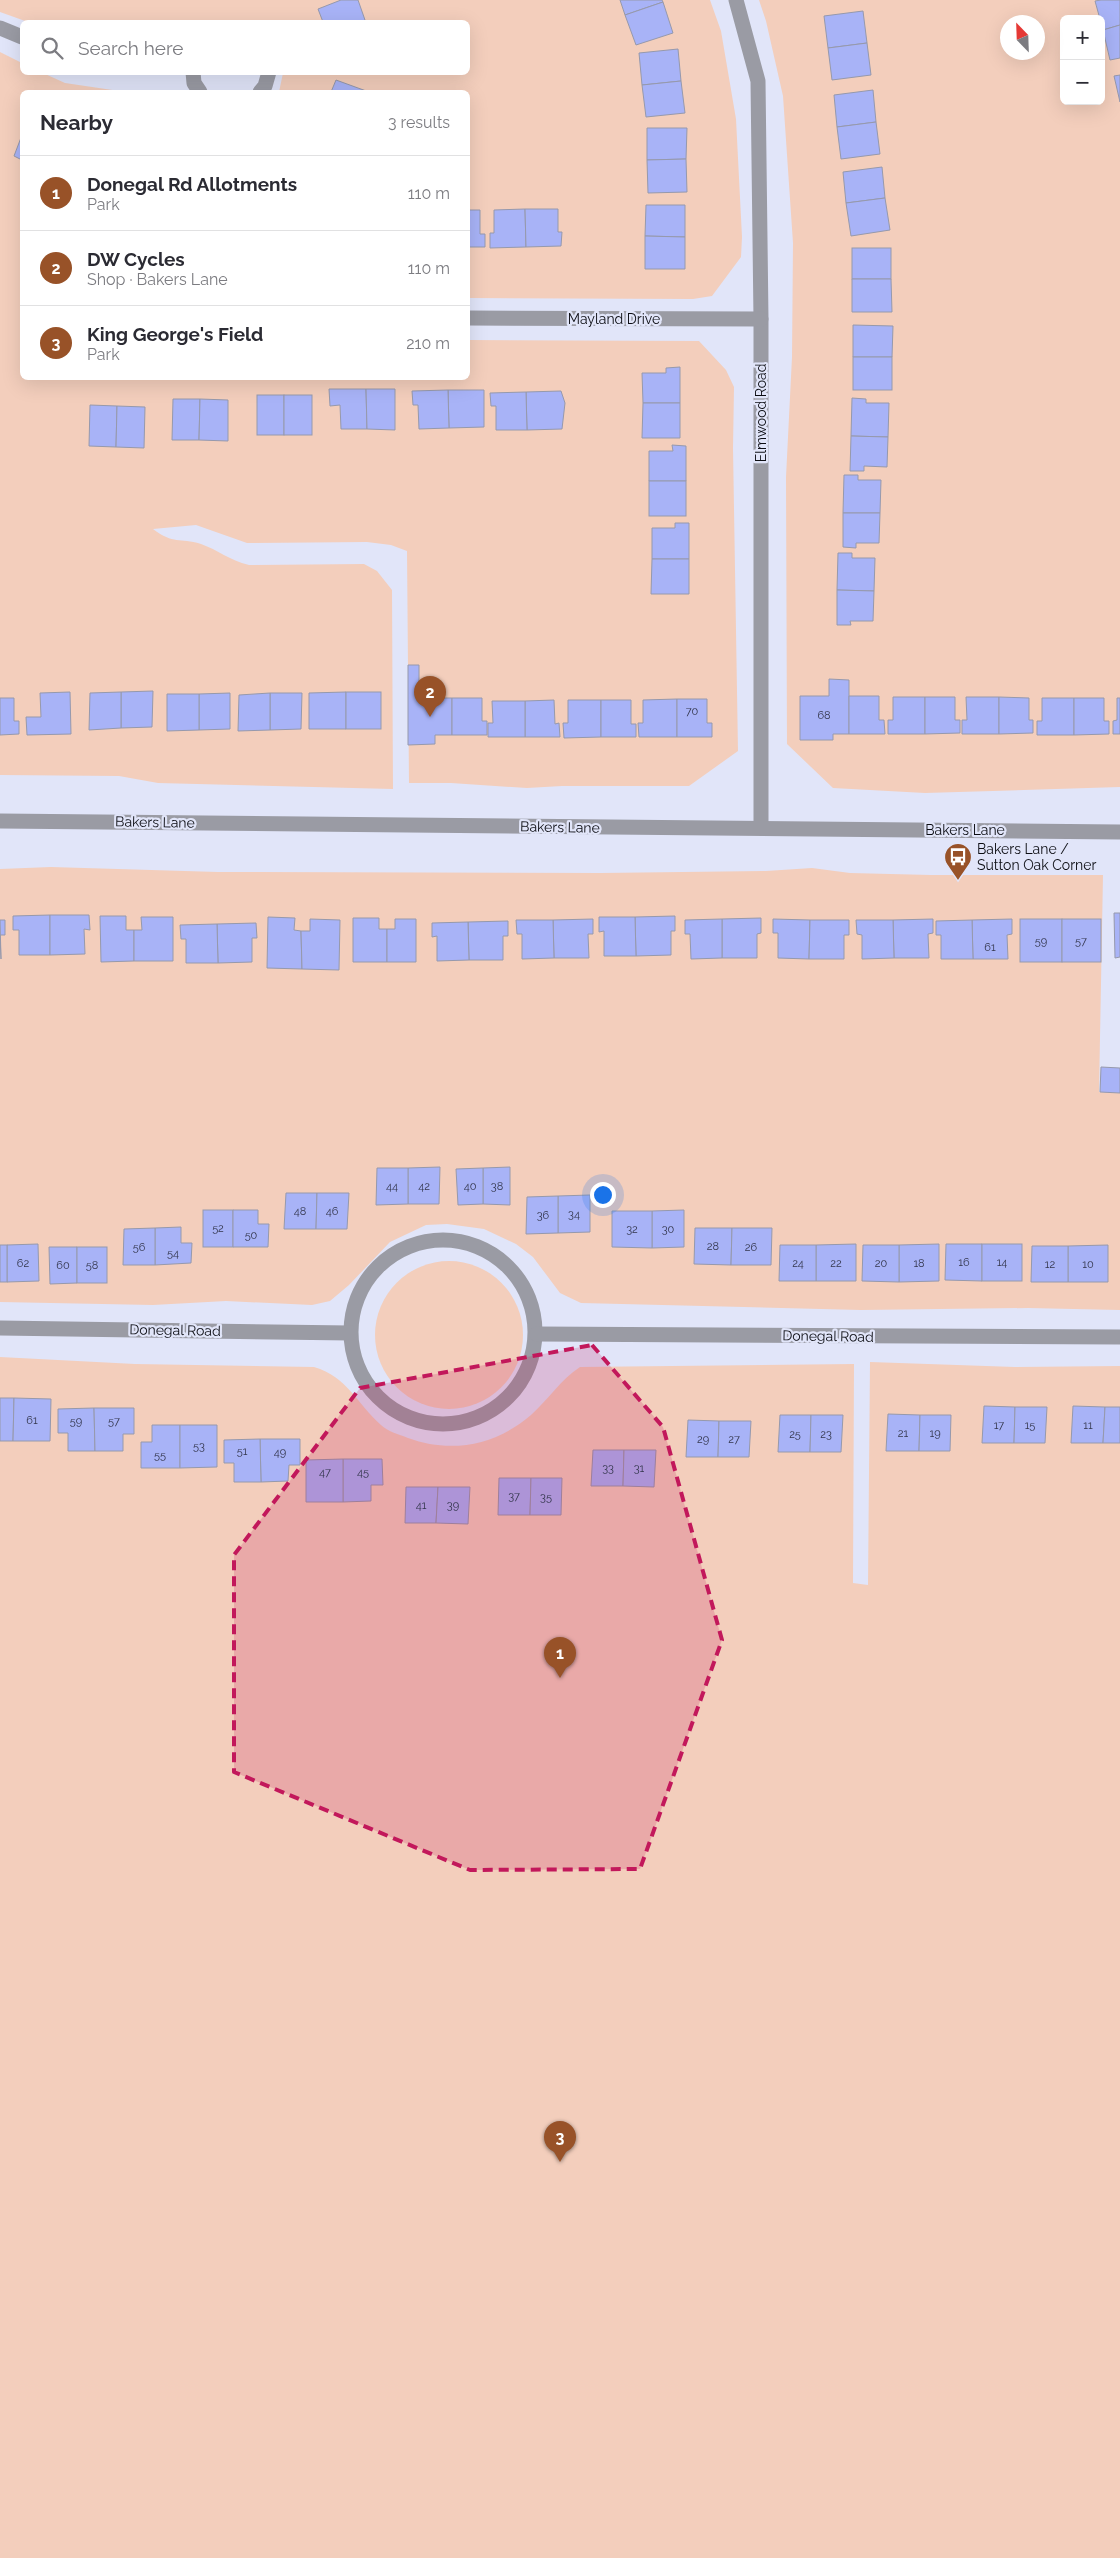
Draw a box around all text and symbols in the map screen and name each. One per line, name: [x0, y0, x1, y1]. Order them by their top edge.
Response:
north arrow: [1000, 15, 1045, 60]
map controls: [1060, 15, 1105, 105]
button: +: [1060, 15, 1105, 60]
search box: [20, 20, 470, 75]
icon: search: [38, 34, 66, 62]
text: Search here: [78, 37, 184, 59]
button: −: [1060, 60, 1105, 105]
text: Nearby: [40, 110, 113, 135]
text: 3 results: [388, 113, 450, 132]
text: Donegal Rd Allotments: [87, 173, 297, 195]
text: 1: [52, 184, 60, 203]
text: 110 m: [408, 184, 450, 203]
text: Park: [87, 195, 120, 214]
text: DW Cycles: [87, 248, 185, 270]
text: 2: [51, 259, 61, 278]
text: 110 m: [408, 259, 450, 278]
text: Shop · Bakers Lane: [87, 270, 228, 289]
street label: Mayland Drive: [568, 311, 660, 327]
text: King George's Field: [87, 323, 263, 345]
text: 3: [52, 334, 60, 353]
text: 210 m: [406, 334, 450, 353]
text: Park: [87, 345, 120, 364]
street label: Elmwood Road: [753, 364, 769, 462]
pin: 2: [414, 676, 446, 717]
house number: 70: [686, 705, 699, 718]
house number: 68: [817, 709, 831, 722]
street label: Bakers Lane: [115, 813, 195, 831]
street label: Bakers Lane: [520, 818, 600, 836]
street label: Bakers Lane: [925, 822, 1005, 838]
place label: Bakers Lane / Sutton Oak Corner: [977, 841, 1096, 873]
bus stop icon: Bakers Lane / Sutton Oak Corner: [943, 842, 973, 881]
house number: 59: [1035, 935, 1047, 948]
house number: 57: [1075, 935, 1087, 948]
house number: 61: [984, 941, 996, 954]
house number: 44: [386, 1180, 398, 1193]
house number: 42: [418, 1180, 430, 1193]
house number: 40: [464, 1180, 477, 1193]
house number: 38: [491, 1180, 503, 1193]
your location: [590, 1182, 616, 1208]
house number: 48: [294, 1205, 306, 1218]
house number: 46: [326, 1205, 339, 1218]
house number: 34: [568, 1208, 580, 1221]
house number: 36: [537, 1209, 550, 1222]
house number: 52: [212, 1222, 224, 1235]
house number: 32: [626, 1223, 638, 1236]
house number: 30: [662, 1223, 675, 1236]
house number: 50: [245, 1229, 258, 1242]
house number: 28: [707, 1240, 719, 1253]
house number: 56: [133, 1241, 146, 1254]
house number: 26: [745, 1241, 758, 1254]
house number: 54: [167, 1247, 179, 1260]
house number: 16: [958, 1256, 970, 1269]
house number: 14: [997, 1256, 1007, 1269]
house number: 62: [17, 1257, 29, 1270]
house number: 24: [792, 1257, 804, 1270]
house number: 22: [830, 1257, 842, 1270]
house number: 20: [875, 1257, 887, 1270]
house number: 18: [913, 1257, 925, 1270]
house number: 12: [1045, 1258, 1055, 1271]
house number: 10: [1082, 1258, 1094, 1271]
house number: 60: [56, 1259, 70, 1272]
house number: 58: [86, 1259, 98, 1272]
street label: Donegal Road: [129, 1321, 221, 1339]
street label: Donegal Road: [782, 1327, 874, 1345]
house number: 61: [26, 1414, 38, 1427]
house number: 59: [70, 1415, 82, 1428]
house number: 57: [108, 1415, 120, 1428]
house number: 17: [994, 1419, 1004, 1432]
house number: 15: [1025, 1419, 1035, 1432]
house number: 11: [1083, 1419, 1093, 1432]
house number: 21: [898, 1427, 909, 1440]
house number: 19: [929, 1427, 941, 1440]
house number: 25: [789, 1428, 801, 1441]
house number: 23: [820, 1428, 832, 1441]
house number: 29: [697, 1433, 709, 1446]
house number: 27: [728, 1433, 740, 1446]
house number: 53: [193, 1440, 205, 1453]
house number: 51: [237, 1445, 248, 1458]
house number: 49: [274, 1446, 286, 1459]
house number: 55: [154, 1449, 166, 1462]
house number: 33: [602, 1462, 614, 1475]
house number: 31: [634, 1462, 645, 1475]
house number: 47: [319, 1466, 331, 1479]
house number: 45: [357, 1466, 369, 1479]
house number: 37: [508, 1490, 520, 1503]
house number: 35: [540, 1491, 552, 1504]
house number: 41: [416, 1499, 427, 1512]
house number: 39: [447, 1499, 459, 1512]
pin: 1: [544, 1637, 576, 1678]
pin: 3: [544, 2121, 576, 2162]

